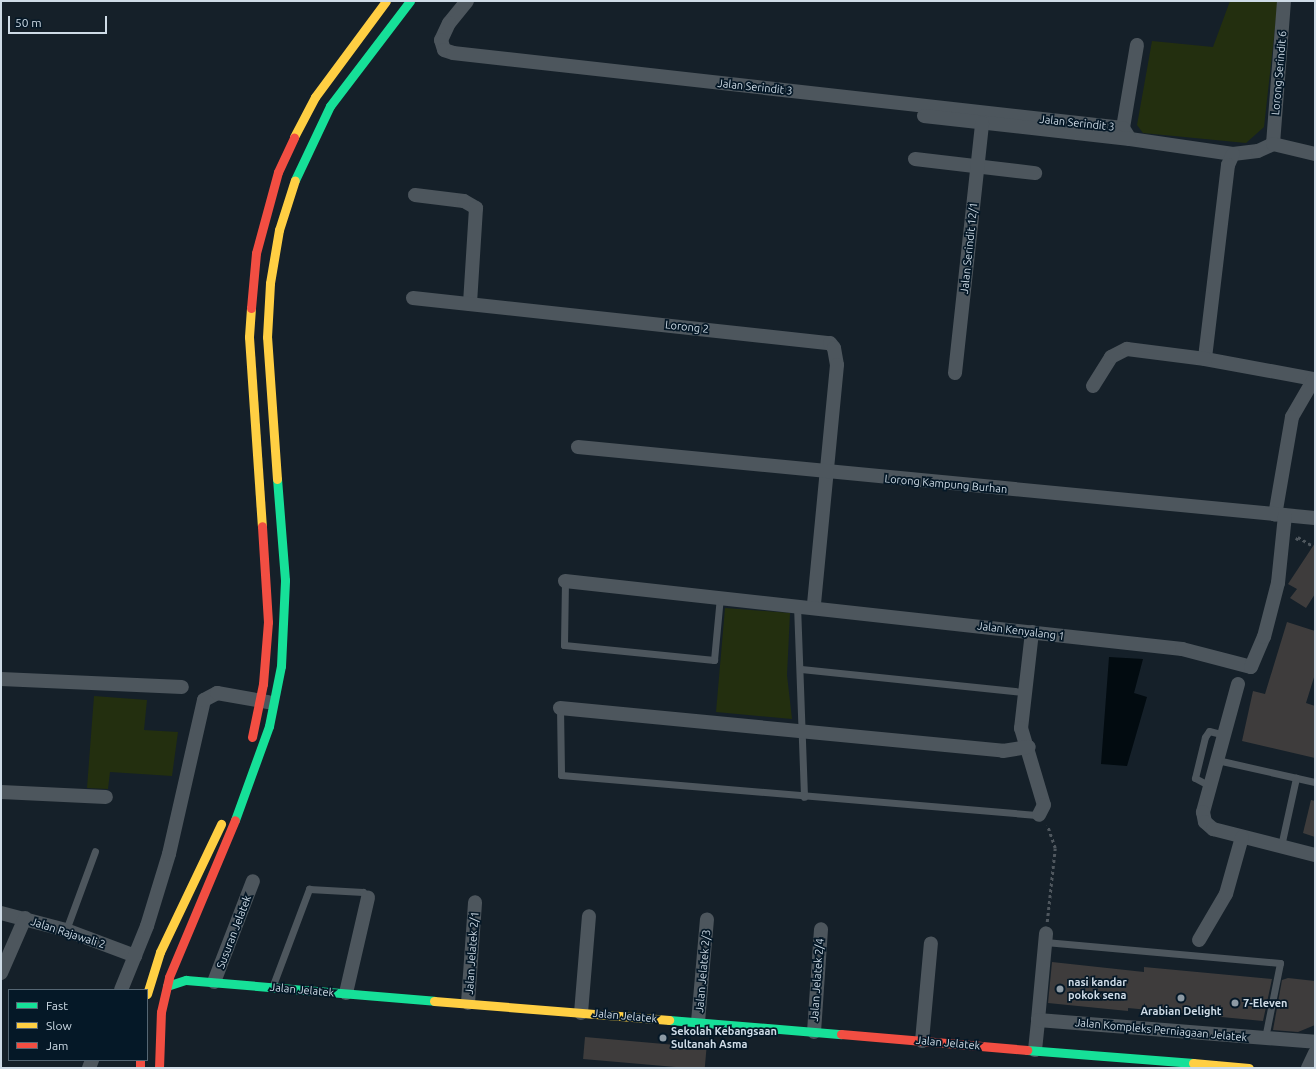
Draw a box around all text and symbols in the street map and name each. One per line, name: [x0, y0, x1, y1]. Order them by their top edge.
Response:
scale bar: [10, 8, 109, 34]
text: 50 m: [15, 16, 42, 29]
street label: Lorong Serindit 6: [1269, 30, 1289, 116]
street label: Jalan Serindit 3: [717, 76, 793, 98]
street label: Jalan Serindit 3: [1039, 112, 1115, 134]
street label: Jalan Serindit 12/1: [958, 202, 980, 294]
street label: Lorong 2: [664, 318, 710, 336]
street label: Lorong Kampung Burhan: [884, 472, 1008, 496]
street label: Jalan Kenyalang 1: [976, 619, 1066, 643]
street label: Susuran Jelatek: [214, 893, 254, 971]
street label: Jalan Jelatek 2/1: [463, 911, 481, 995]
street label: Jalan Rajawali 2: [29, 915, 107, 951]
street label: Jalan Jelatek 2/3: [693, 929, 713, 1013]
street label: Jalan Jelatek 2/4: [808, 938, 826, 1022]
place label: nasi kandar pokok sena: [1068, 976, 1127, 1002]
street label: Jalan Jelatek: [269, 981, 335, 999]
marker: nasi kandar pokok sena: [1055, 984, 1065, 994]
legend: [8, 989, 148, 1061]
marker: Arabian Delight: [1176, 993, 1186, 1003]
place label: 7-Eleven: [1243, 996, 1288, 1010]
marker: 7-Eleven: [1230, 998, 1240, 1008]
text: Fast: [46, 999, 68, 1012]
place label: Arabian Delight: [1140, 1004, 1222, 1018]
street label: Jalan Jelatek: [592, 1007, 658, 1025]
street label: Jalan Kompleks Perniagaan Jelatek: [1074, 1016, 1248, 1044]
text: Slow: [46, 1019, 72, 1032]
place label: Sekolah Kebangsaan Sultanah Asma: [671, 1025, 777, 1051]
marker: Sekolah Kebangsaan Sultanah Asma: [658, 1033, 668, 1043]
street label: Jalan Jelatek: [915, 1034, 981, 1052]
text: Jam: [46, 1039, 68, 1052]

